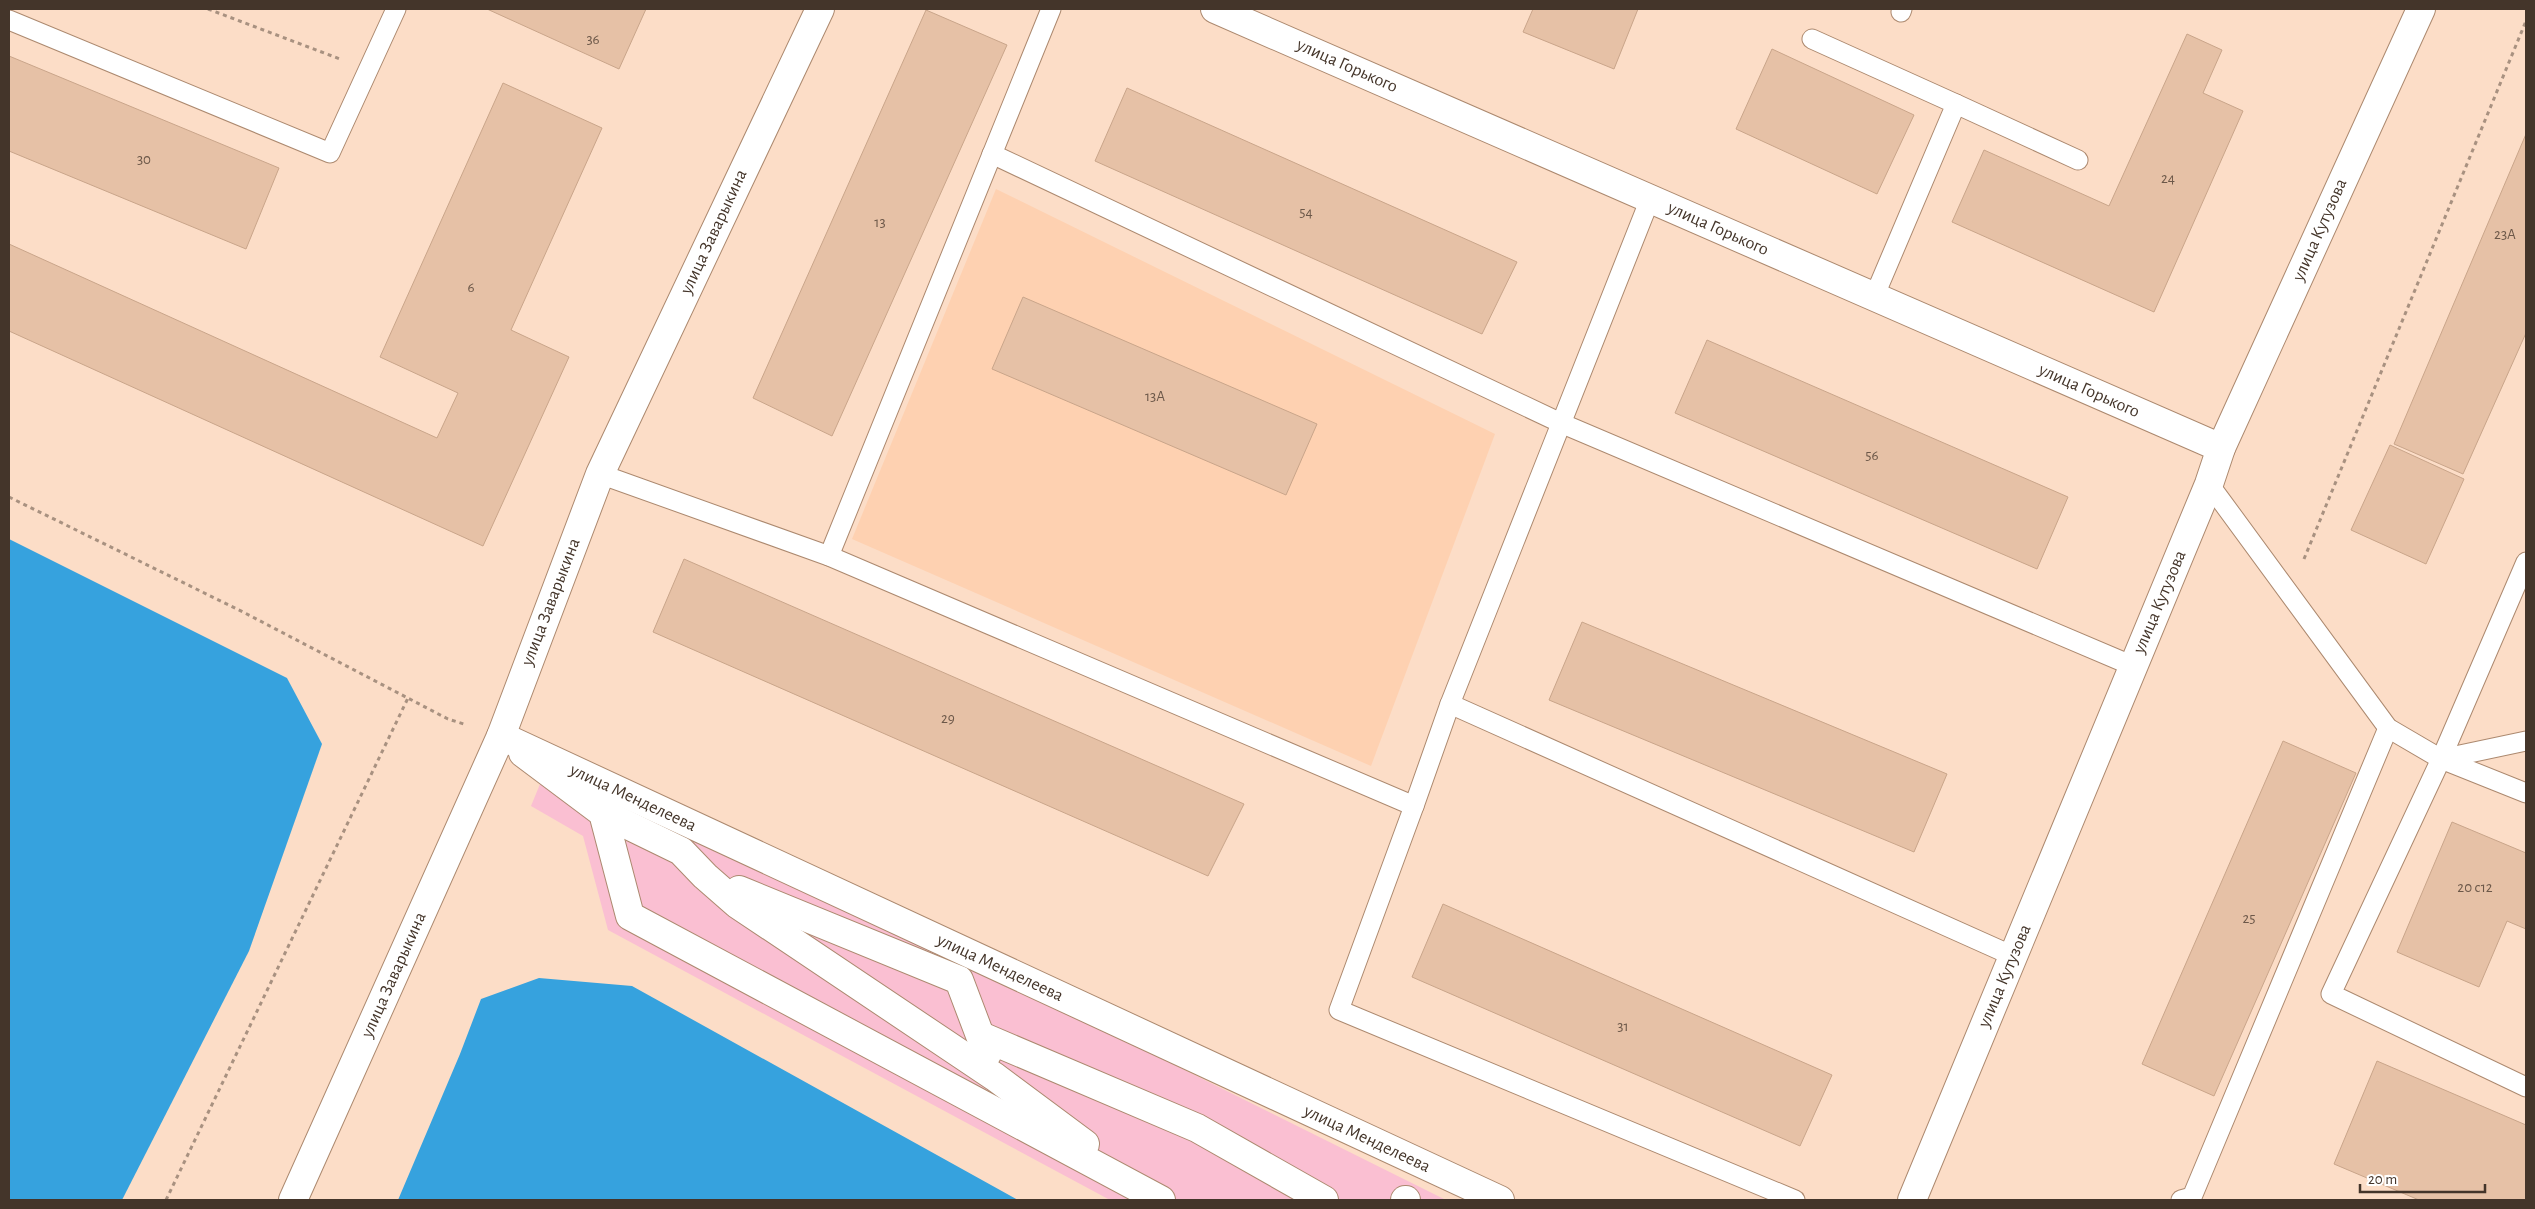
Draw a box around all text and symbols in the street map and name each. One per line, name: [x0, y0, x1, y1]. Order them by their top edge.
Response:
house number: 36: [586, 32, 600, 47]
street label: улица Горького: [1293, 35, 1400, 96]
house number: 30: [137, 152, 151, 167]
street label: улица Заварыкина: [677, 167, 751, 298]
house number: 24: [2161, 171, 2175, 186]
street label: улица Кутузова: [2289, 176, 2351, 285]
street label: улица Горького: [1664, 198, 1771, 259]
house number: 54: [1299, 205, 1313, 220]
house number: 13: [874, 215, 886, 230]
house number: 23А: [2494, 227, 2516, 242]
house number: 6: [467, 280, 475, 295]
street label: улица Горького: [2035, 360, 2142, 421]
house number: 13А: [1145, 389, 1165, 404]
house number: 56: [1865, 448, 1879, 463]
street label: улица Заварыкина: [518, 536, 584, 669]
street label: улица Кутузова: [2130, 548, 2190, 657]
house number: 29: [941, 711, 955, 726]
street label: улица Менделеева: [566, 760, 699, 835]
house number: 20 с12: [2457, 880, 2493, 895]
street label: улица Заварыкина: [358, 910, 430, 1041]
house number: 25: [2242, 911, 2256, 926]
street label: улица Кутузова: [1975, 922, 2035, 1031]
street label: улица Менделеева: [933, 930, 1066, 1005]
house number: 31: [1617, 1019, 1629, 1034]
street label: улица Менделеева: [1300, 1101, 1433, 1176]
scale bar: [2360, 1162, 2485, 1194]
text: 20 m: [2368, 1172, 2397, 1187]

